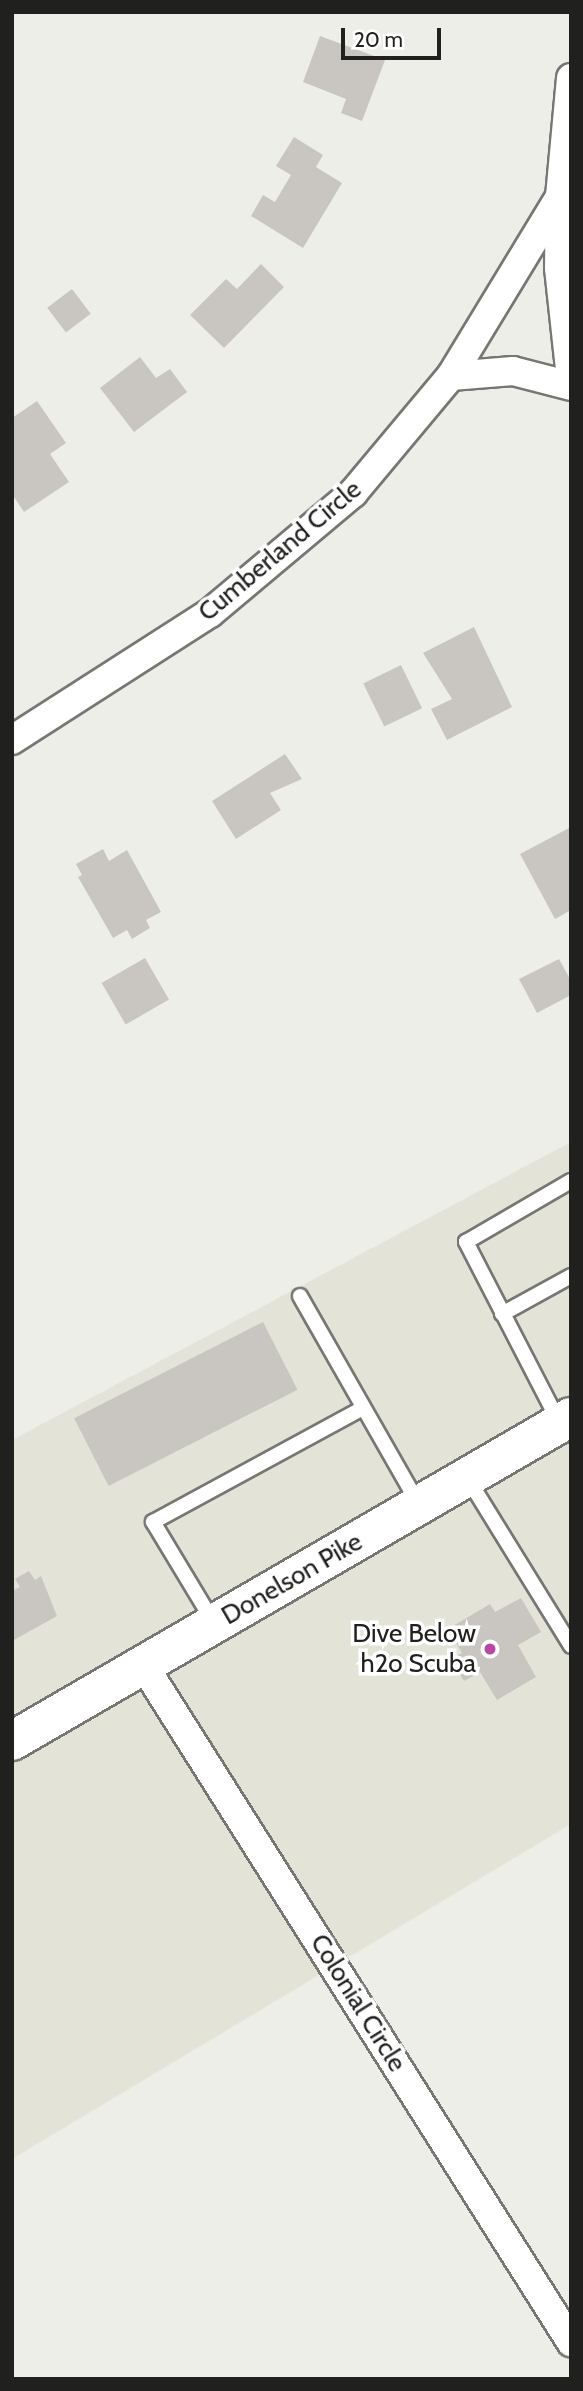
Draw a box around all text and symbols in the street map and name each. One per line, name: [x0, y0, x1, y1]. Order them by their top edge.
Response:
scale bar: [345, 14, 445, 58]
text: 20 m: [354, 27, 403, 52]
street label: Cumberland Circle: [192, 474, 368, 628]
street label: Donelson Pike: [216, 1526, 368, 1632]
place label: Dive Below h2o Scuba: [352, 1618, 476, 1680]
marker: Dive Below h2o Scuba: [482, 1641, 498, 1657]
street label: Colonial Circle: [303, 1929, 413, 2077]

